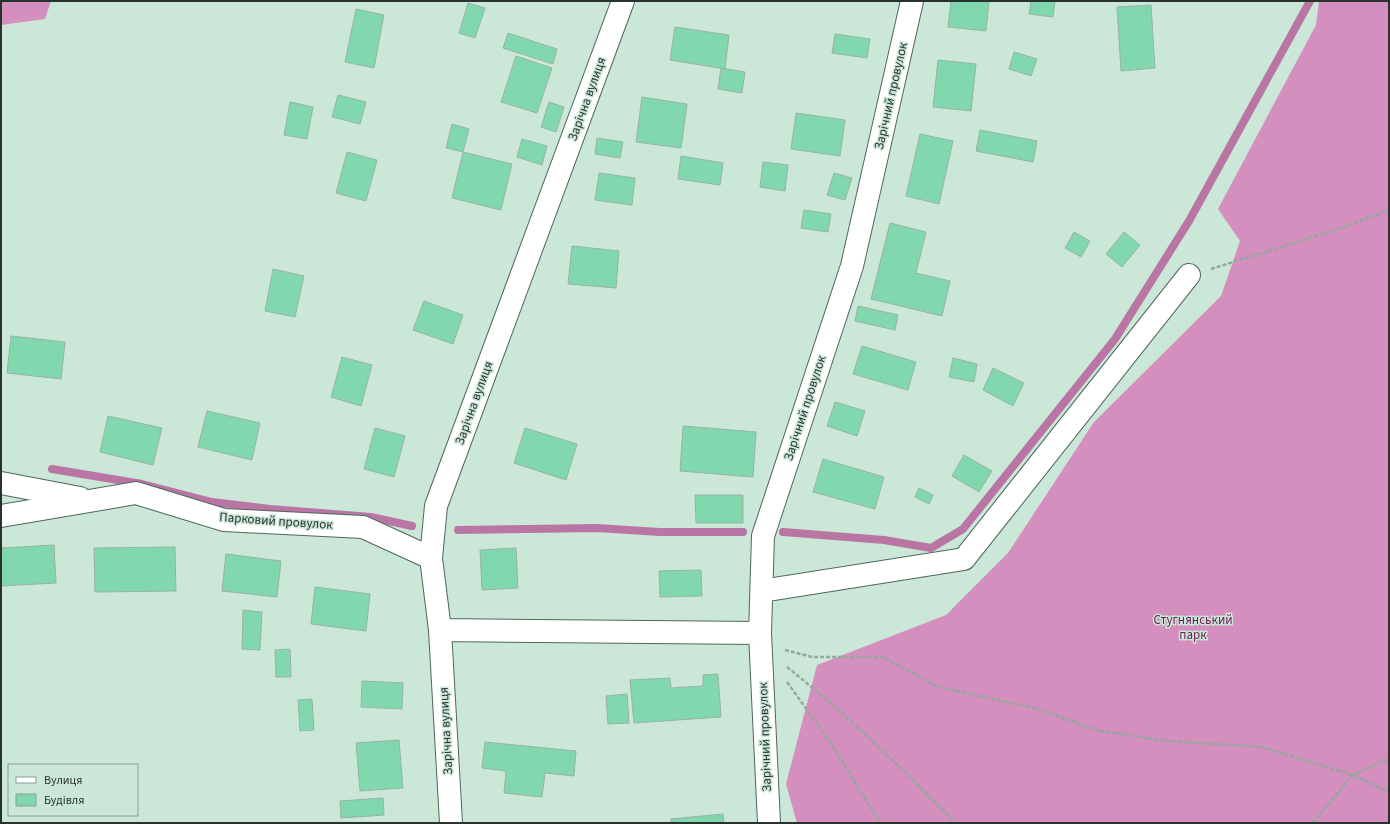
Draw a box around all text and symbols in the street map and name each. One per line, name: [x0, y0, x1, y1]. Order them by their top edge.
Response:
street label: Зарічний провулок: [870, 40, 912, 151]
street label: Зарічна вулиця: [563, 55, 611, 143]
street label: Зарічний провулок: [779, 353, 831, 463]
street label: Зарічна вулиця: [450, 359, 498, 447]
street label: Парковий провулок: [219, 508, 334, 534]
park label: Стугнянський парк: [1153, 611, 1233, 644]
street label: Зарічний провулок: [754, 681, 776, 792]
street label: Зарічна вулиця: [435, 687, 457, 775]
legend: [8, 764, 138, 816]
text: Вулиця: [44, 772, 82, 789]
text: Будівля: [44, 792, 84, 809]

